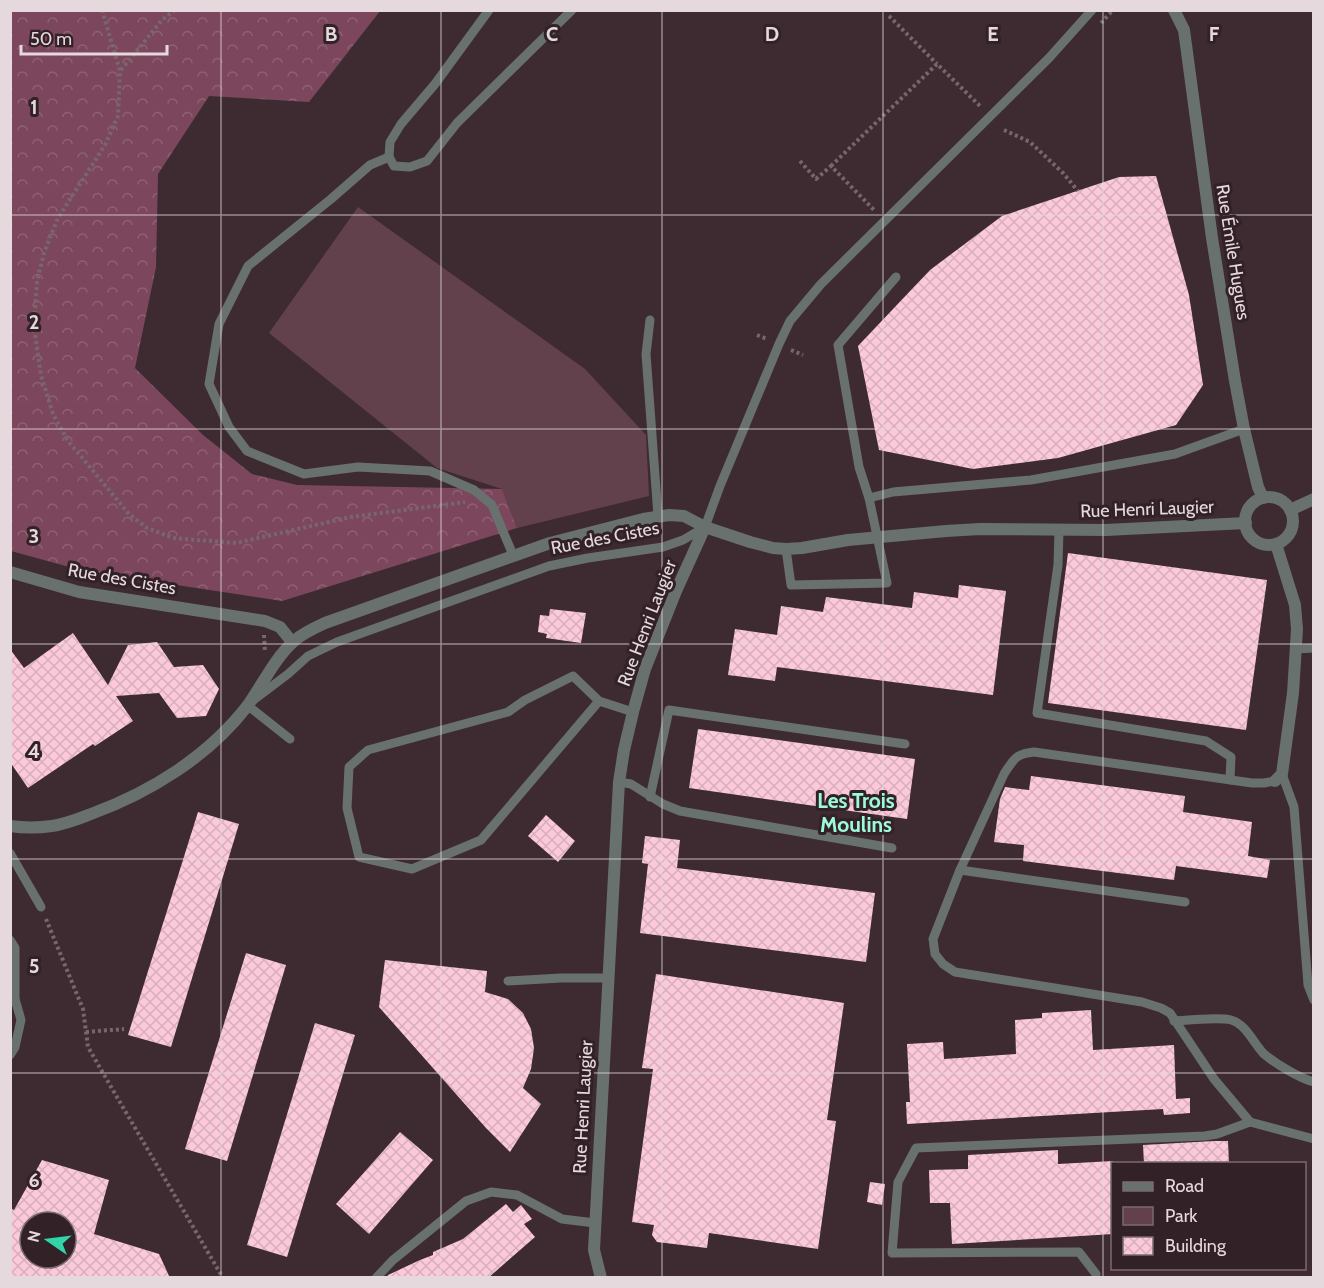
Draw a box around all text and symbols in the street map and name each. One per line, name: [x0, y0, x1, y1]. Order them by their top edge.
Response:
scale bar: [21, 18, 166, 56]
text: B: [325, 22, 337, 46]
text: C: [546, 22, 558, 46]
text: D: [765, 22, 779, 46]
text: E: [987, 22, 999, 46]
text: F: [1209, 22, 1220, 46]
text: 50 m: [30, 28, 72, 50]
text: 1: [30, 95, 38, 119]
street label: Rue Émile Hugues: [1211, 183, 1255, 321]
text: 2: [29, 310, 39, 334]
street label: Rue Henri Laugier: [1080, 496, 1215, 522]
street label: Rue des Cistes: [549, 517, 661, 559]
text: 3: [29, 524, 39, 548]
street label: Rue Henri Laugier: [613, 556, 681, 689]
street label: Rue des Cistes: [66, 559, 178, 599]
text: 4: [28, 739, 40, 763]
district label: Les Trois Moulins: [817, 788, 895, 837]
text: 5: [29, 954, 39, 978]
street label: Rue Henri Laugier: [569, 1039, 598, 1174]
legend: [1111, 1162, 1306, 1270]
text: 6: [28, 1168, 40, 1192]
text: Road: [1165, 1175, 1204, 1197]
text: Park: [1165, 1205, 1198, 1227]
north arrow: [18, 1210, 78, 1270]
text: N: [23, 1229, 45, 1244]
text: Building: [1165, 1235, 1227, 1257]

